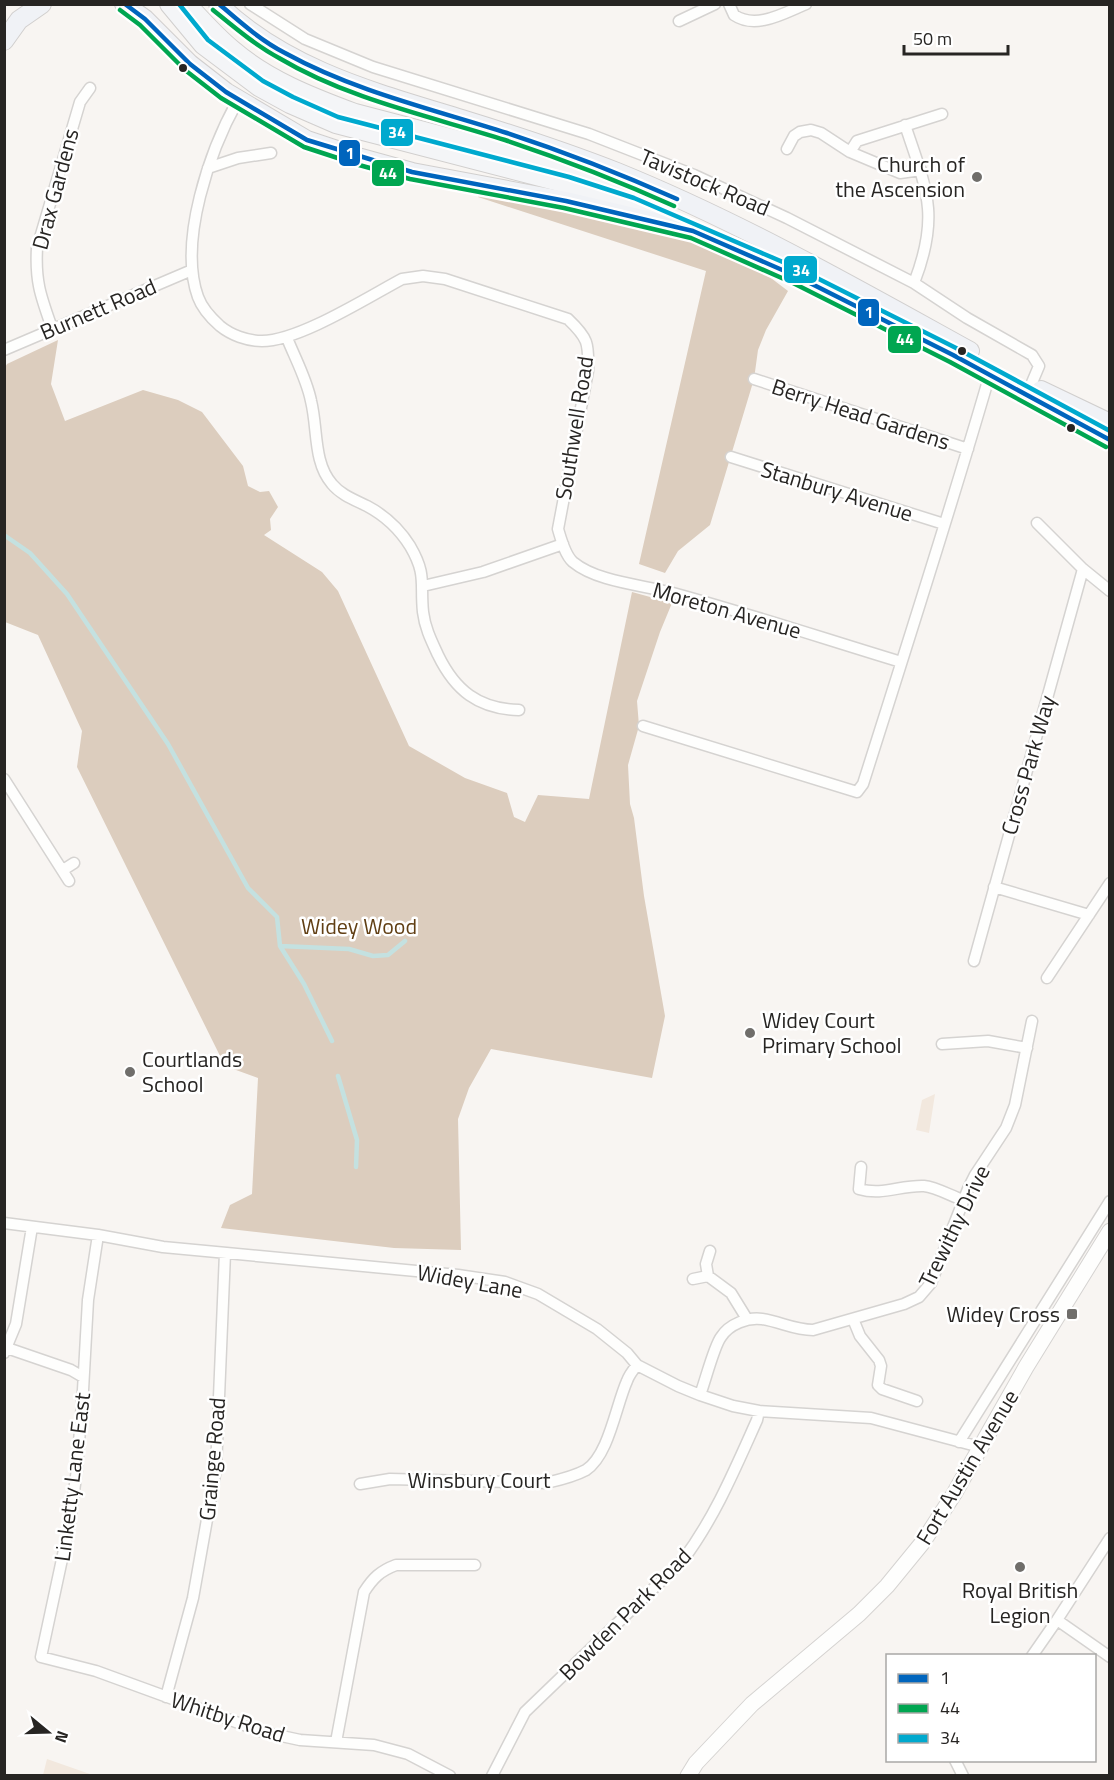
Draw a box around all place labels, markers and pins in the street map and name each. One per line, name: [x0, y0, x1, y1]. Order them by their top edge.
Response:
unlabelled marker: [177, 62, 189, 74]
place label: Church of the Ascension: [835, 147, 966, 206]
marker: Church of the Ascension: [970, 170, 984, 184]
unlabelled marker: [956, 345, 968, 357]
unlabelled marker: [1065, 422, 1077, 434]
place label: Widey Court Primary School: [762, 1003, 902, 1062]
marker: Widey Court Primary School: [743, 1026, 757, 1040]
place label: Courtlands School: [142, 1042, 242, 1101]
marker: Courtlands School: [123, 1065, 137, 1079]
place label: Widey Cross: [946, 1297, 1060, 1331]
marker: Widey Cross: [1065, 1307, 1079, 1321]
marker: Royal British Legion: [1013, 1560, 1027, 1574]
place label: Royal British Legion: [962, 1573, 1078, 1632]

